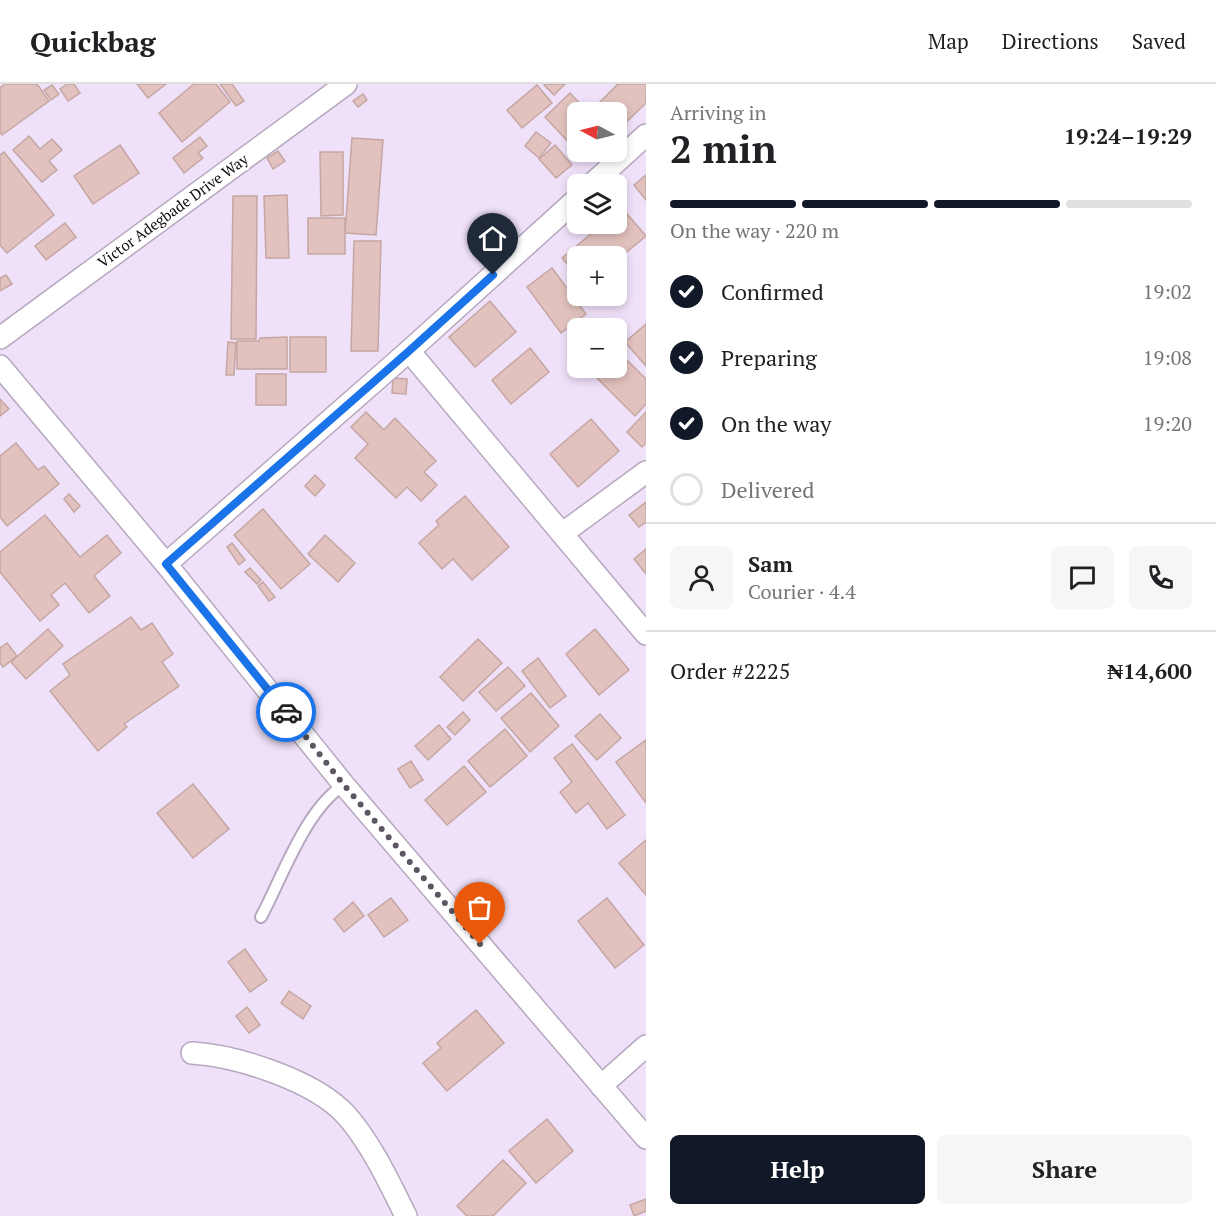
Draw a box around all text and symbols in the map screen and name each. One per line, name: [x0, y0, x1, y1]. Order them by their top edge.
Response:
text: Quickbag: [30, 23, 156, 60]
text: Map: [928, 27, 969, 55]
text: Directions: [1002, 27, 1099, 55]
text: Saved: [1132, 27, 1186, 55]
text: Arriving in: [670, 99, 766, 126]
north arrow: [567, 102, 627, 162]
map controls: [567, 102, 627, 378]
text: 19:24–19:29: [1064, 121, 1192, 150]
text: 2 min: [670, 122, 777, 174]
street label: Victor Adegbade Drive Way: [93, 148, 252, 272]
button: layers: [567, 174, 627, 234]
pin: [467, 213, 518, 275]
text: On the way · 220 m: [670, 217, 839, 244]
icon: home: [476, 222, 509, 255]
button: +: [567, 246, 627, 306]
icon: check: [670, 275, 703, 308]
text: Confirmed: [721, 277, 824, 306]
text: 19:02: [1143, 278, 1192, 305]
button: −: [567, 318, 627, 378]
icon: check: [670, 341, 703, 374]
text: Preparing: [721, 343, 817, 372]
text: 19:08: [1143, 344, 1192, 371]
icon: check: [670, 407, 703, 440]
text: On the way: [721, 409, 831, 438]
text: 19:20: [1143, 410, 1192, 437]
text: Delivered: [721, 475, 814, 504]
button: person: [670, 546, 733, 609]
button: chat: [1051, 546, 1114, 609]
button: phone: [1129, 546, 1192, 609]
text: Sam: [748, 549, 793, 578]
text: Courier · 4.4: [748, 578, 856, 605]
text: Order #2225: [670, 656, 790, 685]
text: ₦14,600: [1107, 656, 1192, 685]
courier: [256, 682, 316, 742]
icon: car: [270, 696, 303, 729]
pin: [454, 882, 505, 944]
icon: bag: [463, 891, 496, 924]
button: Help: [670, 1135, 925, 1204]
button: Share: [937, 1135, 1192, 1204]

